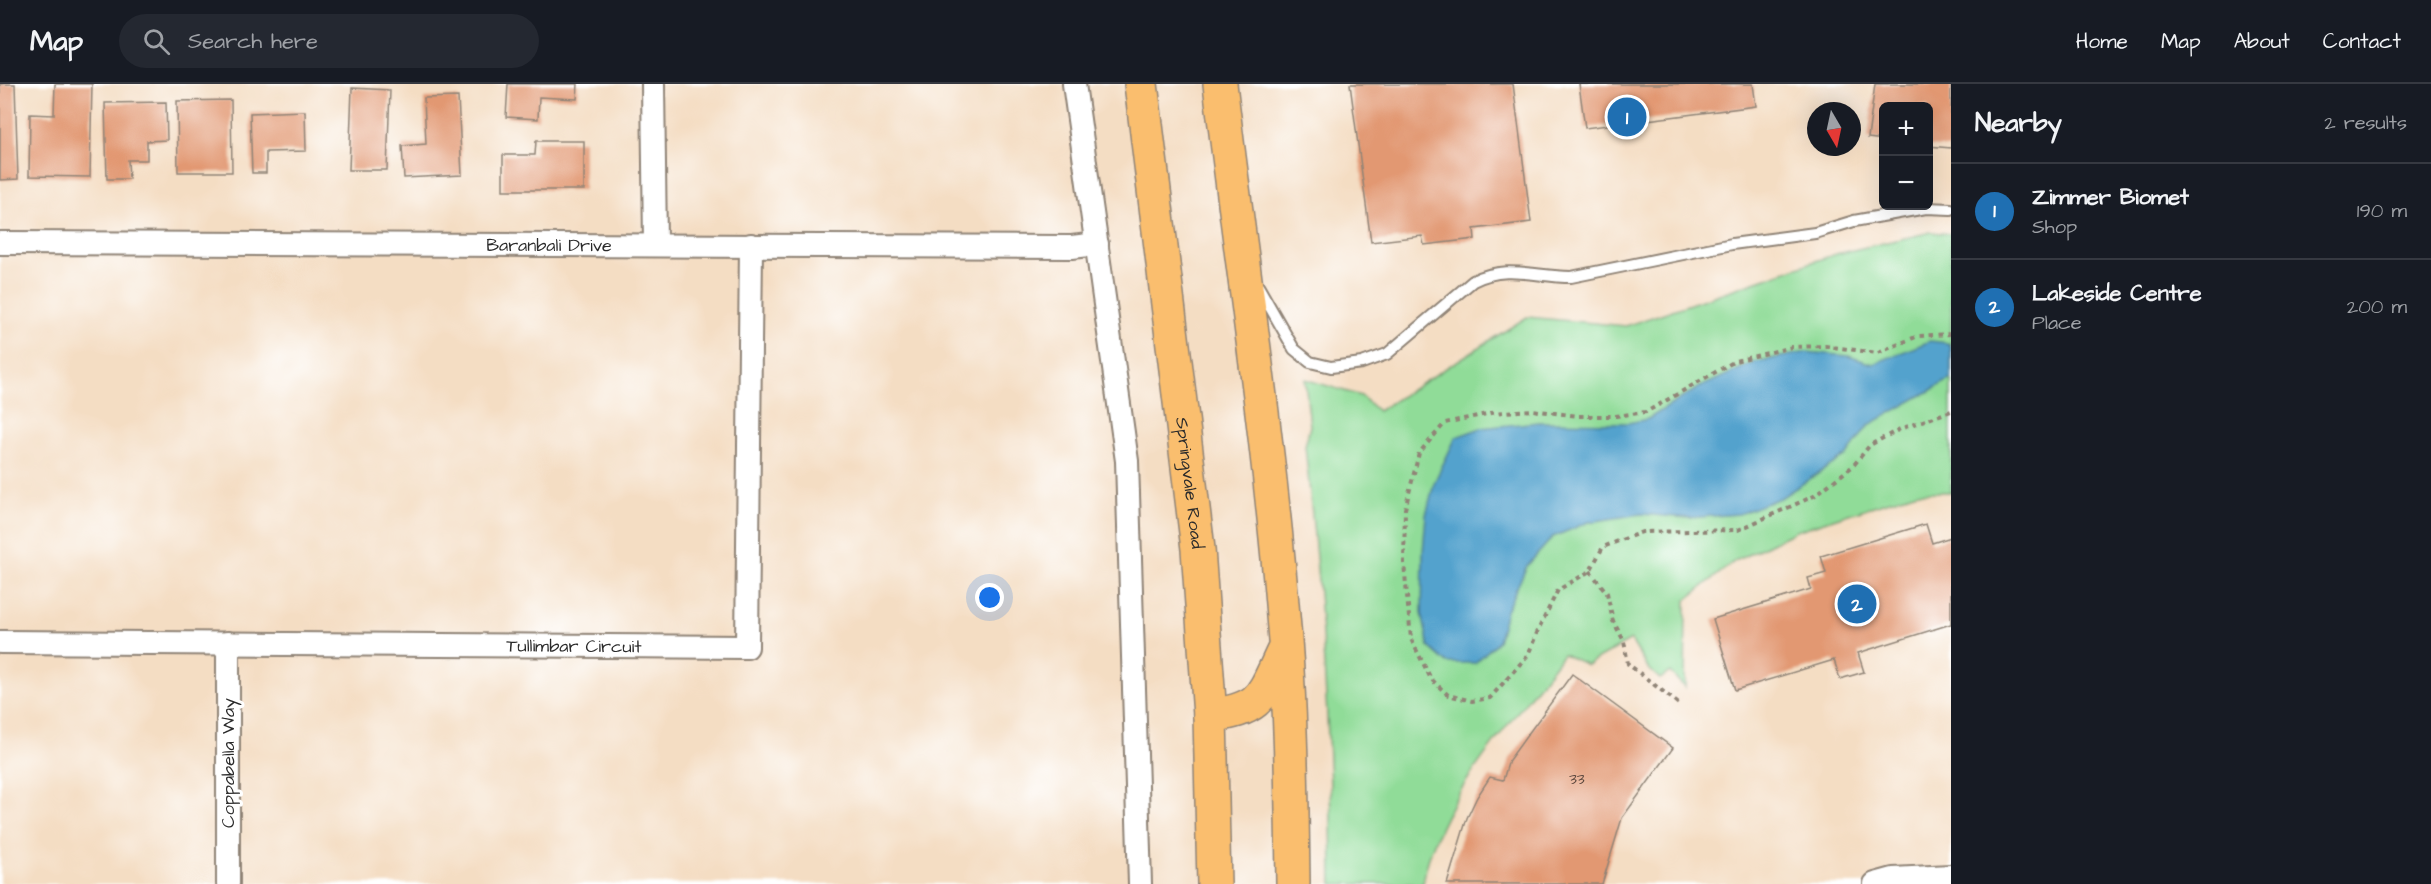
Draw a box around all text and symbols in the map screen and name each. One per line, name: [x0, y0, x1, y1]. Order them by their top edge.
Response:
search box: [119, 14, 539, 68]
text: Map: [30, 22, 83, 61]
icon: search: [140, 25, 173, 58]
text: Search here: [188, 26, 318, 57]
text: Home: [2076, 27, 2128, 56]
text: Map: [2161, 27, 2201, 56]
text: About: [2234, 27, 2290, 56]
text: Contact: [2323, 27, 2401, 56]
pin: 1: [1608, 94, 1646, 140]
north arrow: [1807, 102, 1861, 156]
map controls: [1879, 102, 1933, 210]
button: +: [1879, 102, 1933, 156]
text: Nearby: [1975, 105, 2062, 141]
text: 2 results: [2324, 109, 2407, 137]
button: −: [1879, 156, 1933, 210]
text: Zimmer Biomet: [2032, 182, 2189, 213]
text: 1: [1993, 197, 1996, 225]
text: 190 m: [2357, 197, 2407, 225]
text: Shop: [2032, 213, 2077, 241]
street label: Baranbali Drive: [486, 232, 612, 258]
text: Lakeside Centre: [2032, 278, 2202, 309]
text: 2: [1989, 293, 2000, 321]
text: 200 m: [2347, 293, 2407, 321]
text: Place: [2032, 309, 2082, 337]
street label: Springvale Road: [1169, 416, 1210, 550]
pin: 2: [1838, 582, 1876, 626]
your location: [975, 583, 1004, 612]
street label: Tullimbar Circuit: [506, 633, 642, 659]
street label: Coppabella Way: [216, 698, 242, 828]
house number: 33: [1569, 769, 1585, 790]

